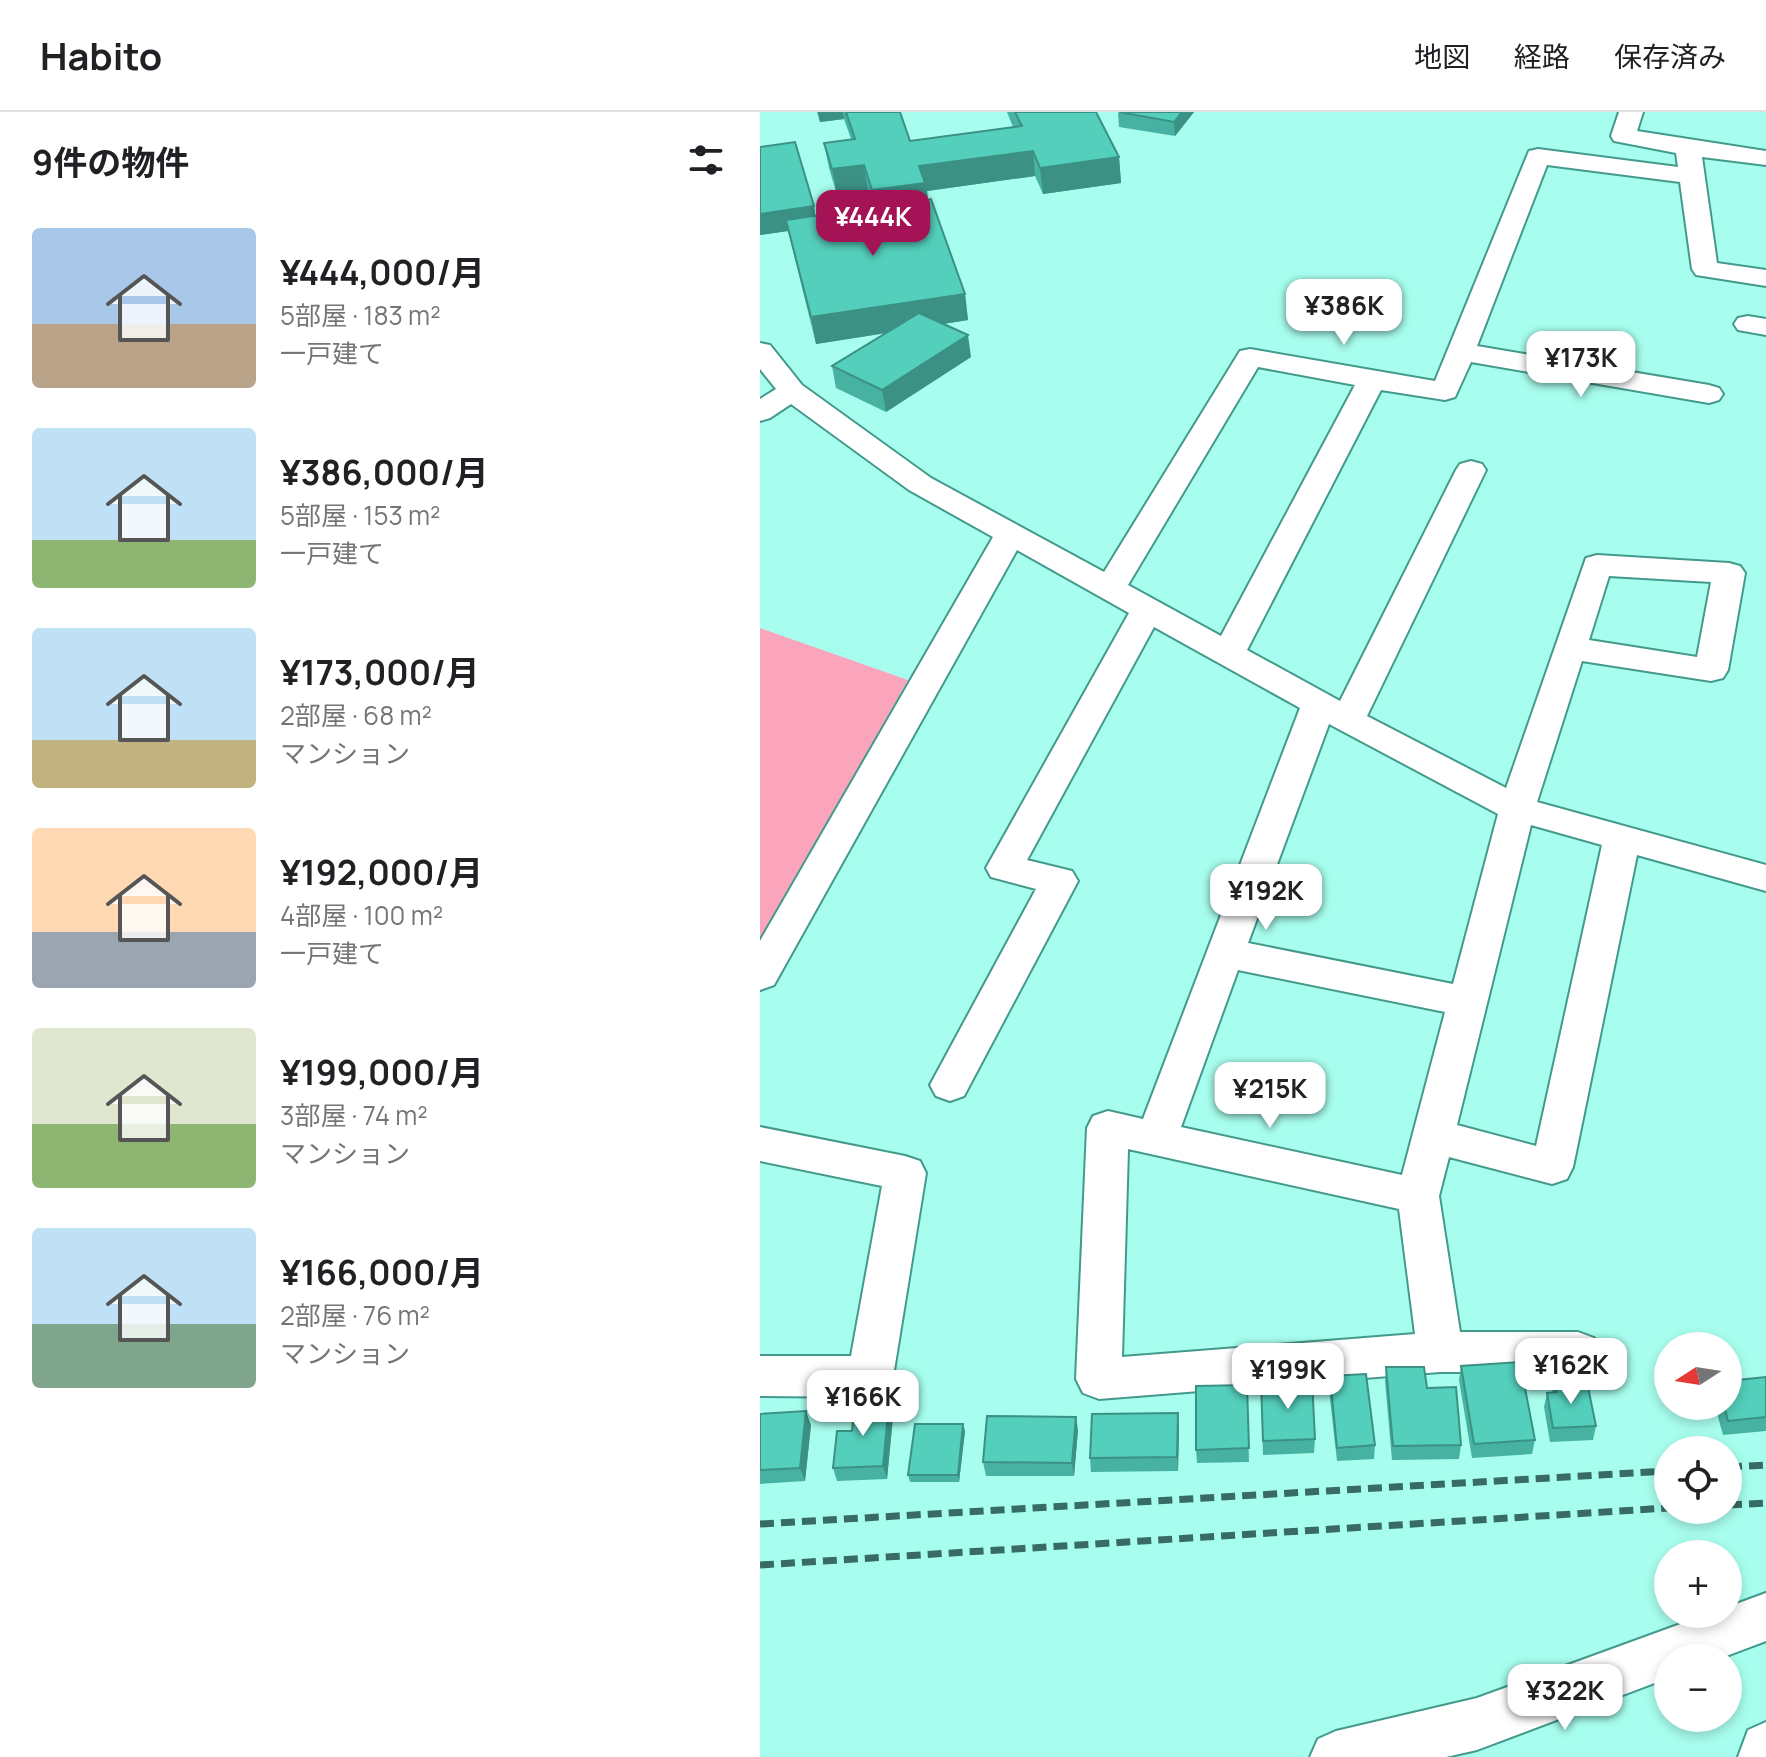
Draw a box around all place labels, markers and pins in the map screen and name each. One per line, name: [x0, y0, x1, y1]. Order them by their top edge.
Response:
pin: ¥444K: [817, 190, 929, 258]
pin: ¥386K: [1288, 279, 1400, 347]
pin: ¥173K: [1525, 331, 1637, 399]
pin: ¥192K: [1210, 864, 1322, 932]
pin: ¥215K: [1214, 1062, 1326, 1130]
pin: ¥162K: [1515, 1338, 1627, 1406]
pin: ¥199K: [1232, 1343, 1344, 1411]
pin: ¥166K: [807, 1370, 919, 1438]
pin: ¥322K: [1509, 1664, 1621, 1732]

